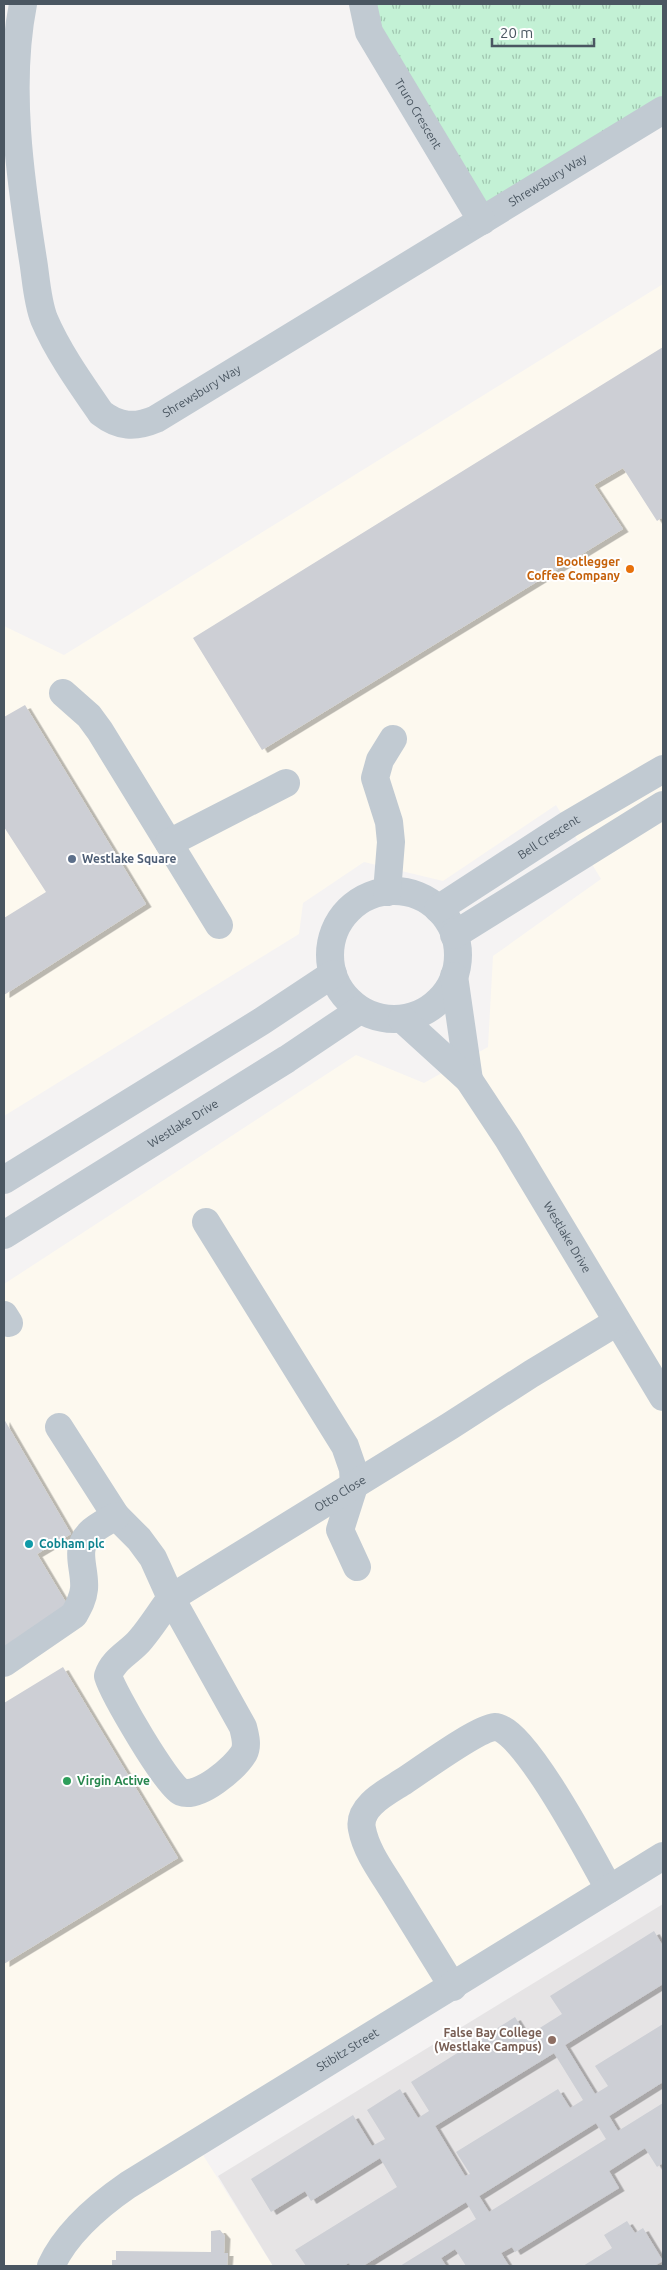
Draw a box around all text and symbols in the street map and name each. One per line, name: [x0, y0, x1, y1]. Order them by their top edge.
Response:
scale bar: [492, 15, 594, 47]
text: 20 m: [500, 24, 533, 41]
street label: Truro Crescent: [392, 76, 444, 151]
street label: Shrewsbury Way: [506, 151, 589, 209]
street label: Shrewsbury Way: [160, 362, 243, 419]
place label: Bootlegger Coffee Company: [527, 555, 621, 582]
marker: Bootlegger Coffee Company: [624, 563, 636, 575]
street label: Bell Crescent: [515, 812, 582, 861]
place label: Westlake Square: [82, 852, 176, 865]
marker: Westlake Square: [66, 853, 78, 865]
street label: Westlake Drive: [145, 1096, 221, 1150]
street label: Westlake Drive: [541, 1199, 594, 1275]
street label: Otto Close: [312, 1473, 368, 1514]
place label: Cobham plc: [39, 1537, 105, 1550]
marker: Cobham plc: [23, 1538, 35, 1550]
place label: Virgin Active: [77, 1774, 150, 1787]
marker: Virgin Active: [61, 1775, 73, 1787]
street label: Stibitz Street: [314, 2025, 381, 2073]
place label: False Bay College (Westlake Campus): [434, 2026, 542, 2054]
marker: False Bay College (Westlake Campus): [546, 2034, 558, 2046]

